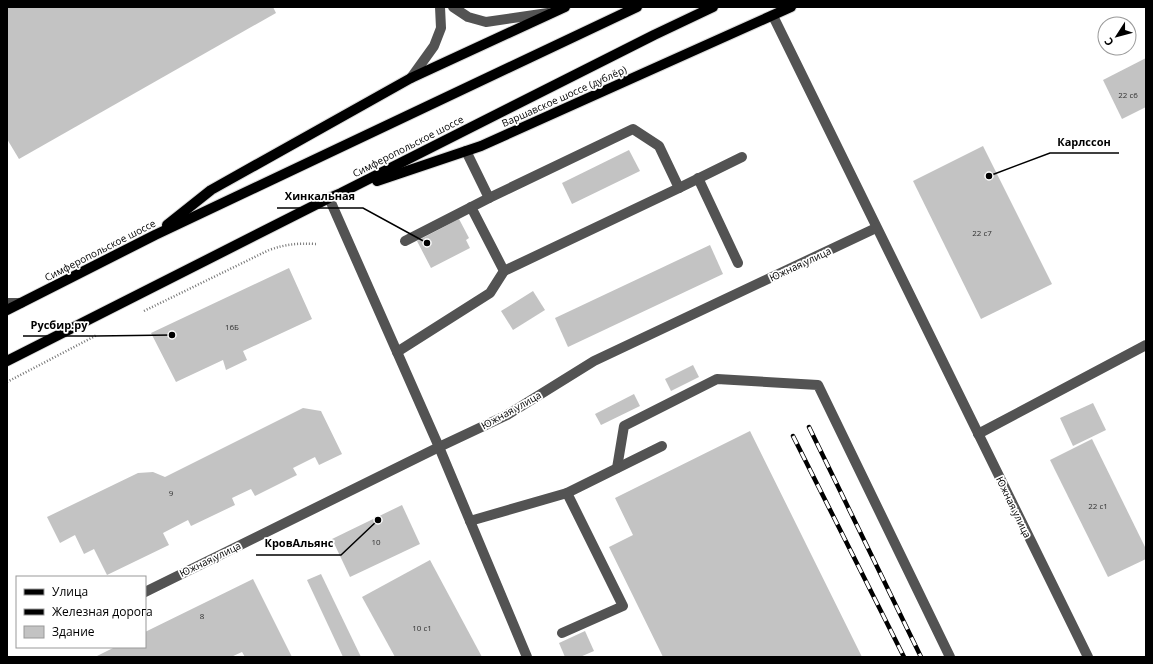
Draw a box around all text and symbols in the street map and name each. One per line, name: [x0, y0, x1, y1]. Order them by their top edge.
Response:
north arrow: [1097, 16, 1137, 56]
text: С: [1100, 35, 1117, 49]
street label: Варшавское шоссе (дублёр): [499, 62, 629, 130]
house number: 22 с6: [1118, 89, 1138, 100]
street label: Симферопольское шоссе: [350, 112, 466, 180]
callout: Карлссон: [1050, 130, 1119, 153]
text: Карлссон: [1057, 134, 1111, 149]
callout: Хинкальная: [277, 185, 363, 208]
text: Хинкальная: [285, 188, 355, 203]
street label: Симферопольское шоссе: [42, 216, 158, 284]
house number: 22 с7: [972, 227, 992, 238]
street label: Южная улица: [767, 244, 833, 284]
callout: Русбир.ру: [23, 313, 96, 336]
text: Русбир.ру: [31, 317, 88, 332]
house number: 16Б: [225, 321, 239, 332]
street label: Южная улица: [478, 388, 544, 432]
street label: Южная улица: [993, 474, 1035, 540]
house number: 9: [169, 487, 174, 498]
house number: 22 с1: [1088, 500, 1108, 511]
callout: КровАльянс: [256, 532, 341, 555]
text: КровАльянс: [265, 535, 334, 550]
house number: 10: [371, 536, 381, 547]
street label: Южная улица: [177, 538, 243, 580]
legend: [16, 576, 146, 648]
text: Улица: [52, 583, 88, 600]
text: Железная дорога: [52, 603, 153, 620]
house number: 8: [200, 610, 205, 621]
house number: 10 с1: [412, 622, 432, 633]
text: Здание: [52, 623, 95, 640]

